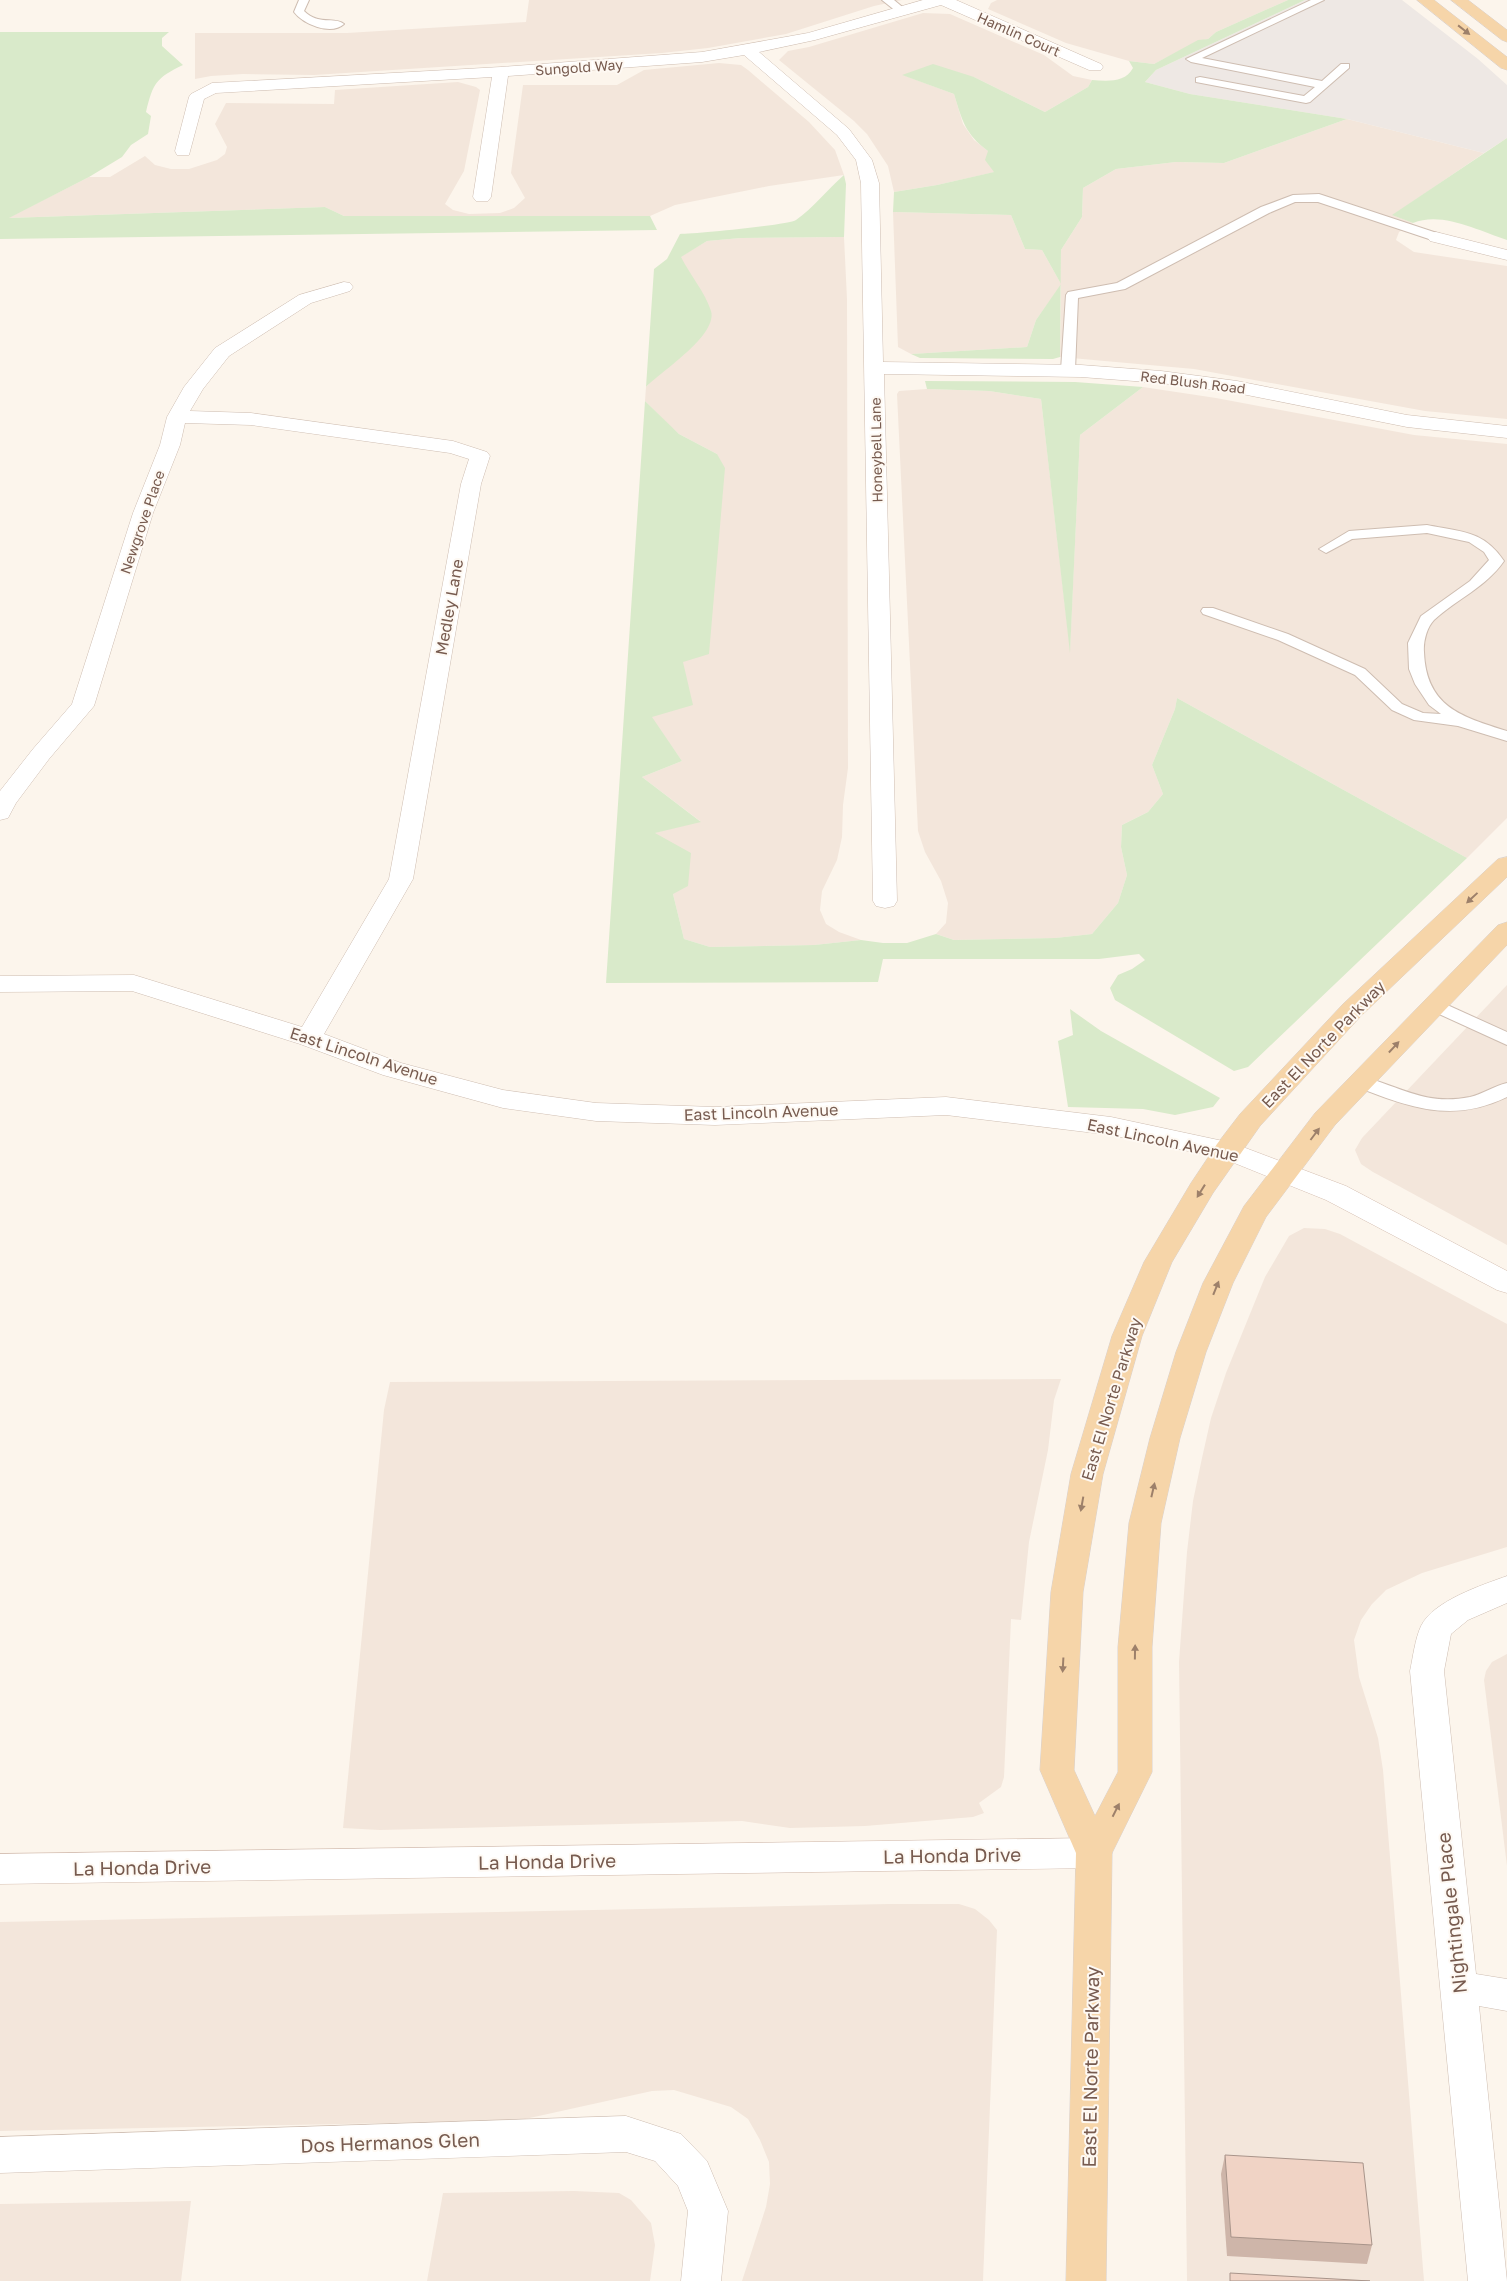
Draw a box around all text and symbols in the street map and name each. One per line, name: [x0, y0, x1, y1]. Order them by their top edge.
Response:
street label: Hamlin Court: [975, 8, 1063, 60]
one-way arrow: [1457, 24, 1470, 35]
street label: Sungold Way: [535, 55, 624, 79]
street label: Red Blush Road: [1139, 367, 1247, 397]
street label: Honeybell Lane: [867, 397, 885, 503]
street label: Newgrove Place: [116, 468, 168, 576]
street label: Medley Lane: [431, 557, 467, 657]
one-way arrow: [1466, 892, 1478, 904]
street label: East El Norte Parkway: [1257, 976, 1389, 1112]
street label: East Lincoln Avenue: [287, 1023, 441, 1089]
one-way arrow: [1388, 1041, 1400, 1053]
street label: East Lincoln Avenue: [683, 1099, 839, 1125]
street label: East Lincoln Avenue: [1085, 1114, 1241, 1166]
one-way arrow: [1309, 1128, 1320, 1141]
one-way arrow: [1196, 1184, 1205, 1197]
one-way arrow: [1212, 1280, 1220, 1295]
street label: East El Norte Parkway: [1077, 1315, 1145, 1483]
one-way arrow: [1149, 1483, 1157, 1498]
one-way arrow: [1078, 1496, 1086, 1512]
one-way arrow: [1131, 1643, 1139, 1659]
one-way arrow: [1058, 1657, 1066, 1673]
one-way arrow: [1112, 1802, 1120, 1817]
street label: Nightingale Place: [1431, 1831, 1471, 1995]
street label: La Honda Drive: [883, 1842, 1021, 1868]
street label: La Honda Drive: [478, 1848, 616, 1874]
street label: La Honda Drive: [73, 1854, 211, 1880]
street label: East El Norte Parkway: [1077, 1966, 1103, 2168]
street label: Dos Hermanos Glen: [300, 2127, 480, 2157]

